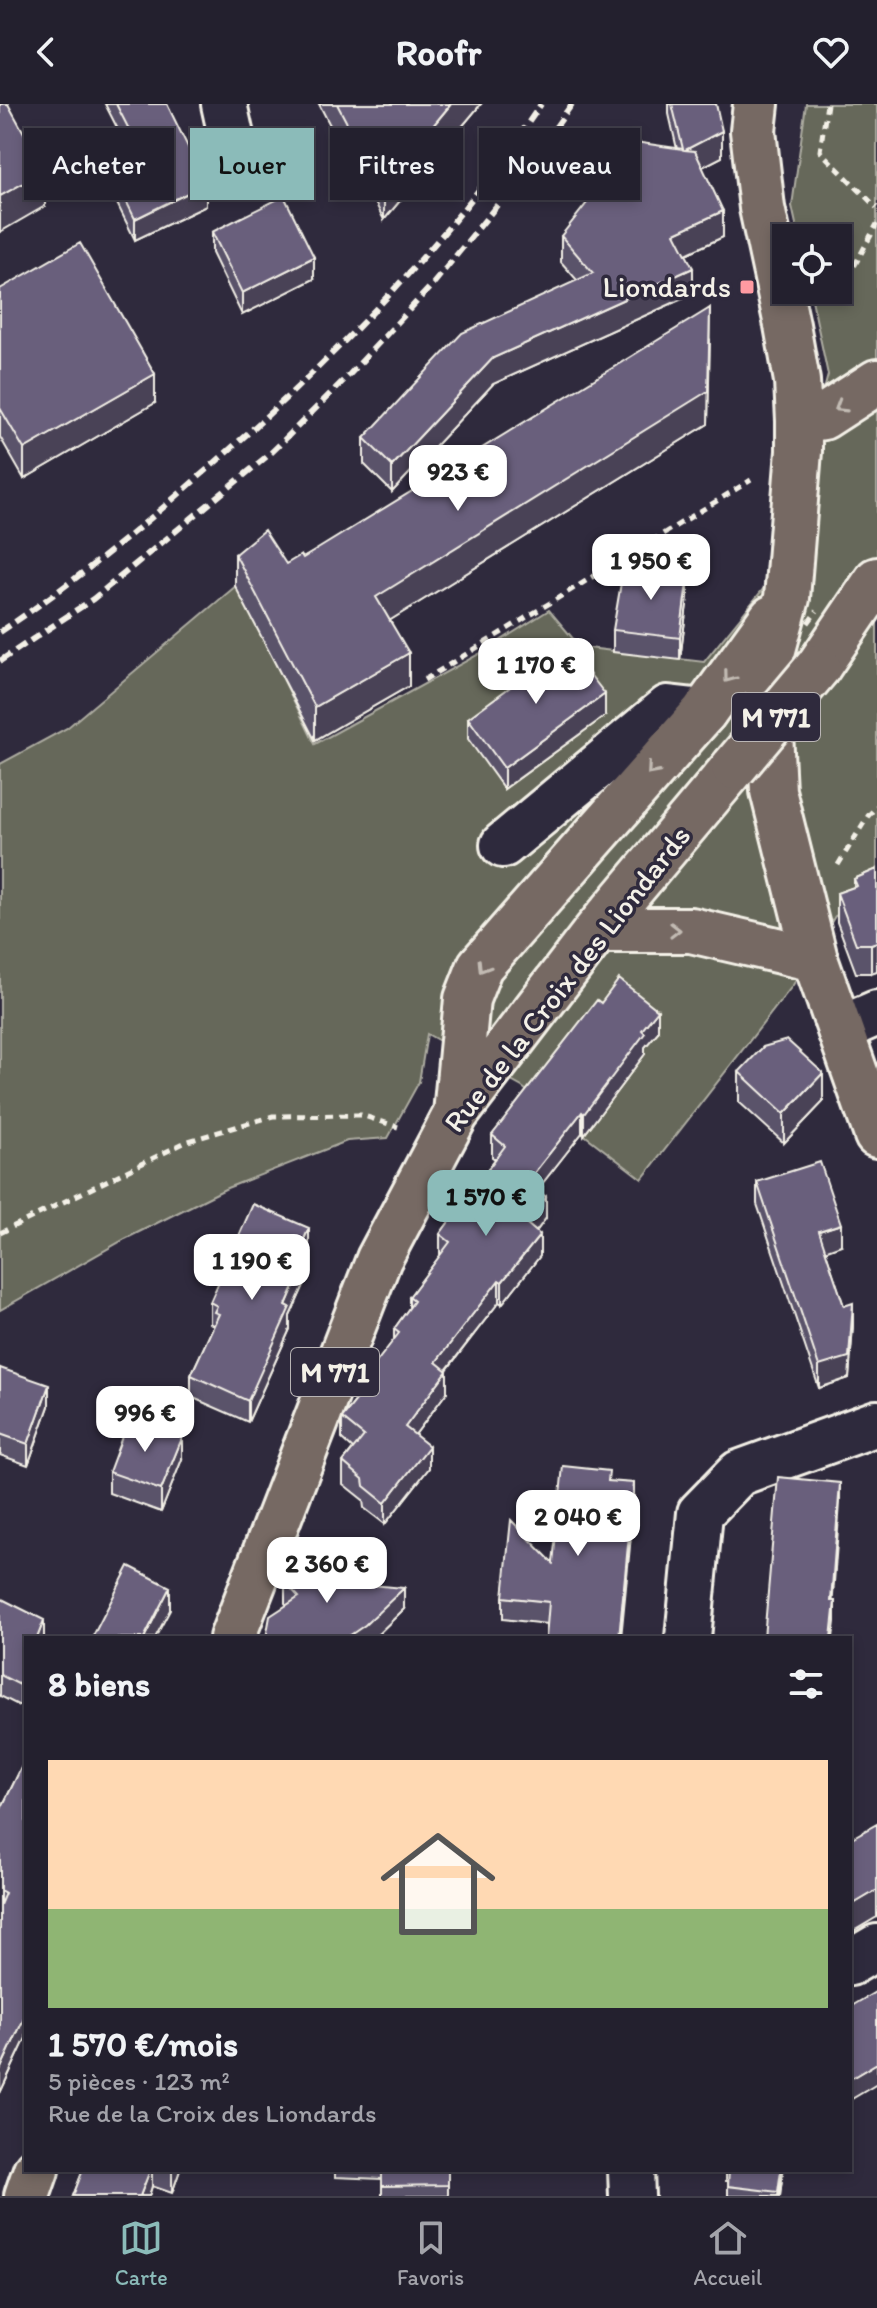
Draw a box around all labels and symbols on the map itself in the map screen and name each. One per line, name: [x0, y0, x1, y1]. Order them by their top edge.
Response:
place label: Liondards: [603, 268, 731, 305]
marker: Liondards: [738, 278, 756, 296]
one-way arrow: [834, 397, 849, 412]
pin: 923 €: [402, 445, 514, 513]
pin: 1 950 €: [577, 534, 725, 602]
pin: 1 170 €: [462, 638, 610, 706]
one-way arrow: [725, 669, 739, 683]
road number: M 771: [732, 693, 820, 741]
one-way arrow: [647, 761, 662, 776]
street label: Rue de la Croix des Liondards: [435, 818, 698, 1139]
one-way arrow: [669, 921, 682, 939]
one-way arrow: [477, 958, 492, 973]
pin: 1 570 €: [412, 1170, 560, 1238]
pin: 1 190 €: [178, 1234, 326, 1302]
road number: M 771: [291, 1348, 379, 1396]
pin: 996 €: [89, 1386, 201, 1454]
pin: 2 040 €: [504, 1490, 652, 1558]
pin: 2 360 €: [253, 1537, 401, 1605]

